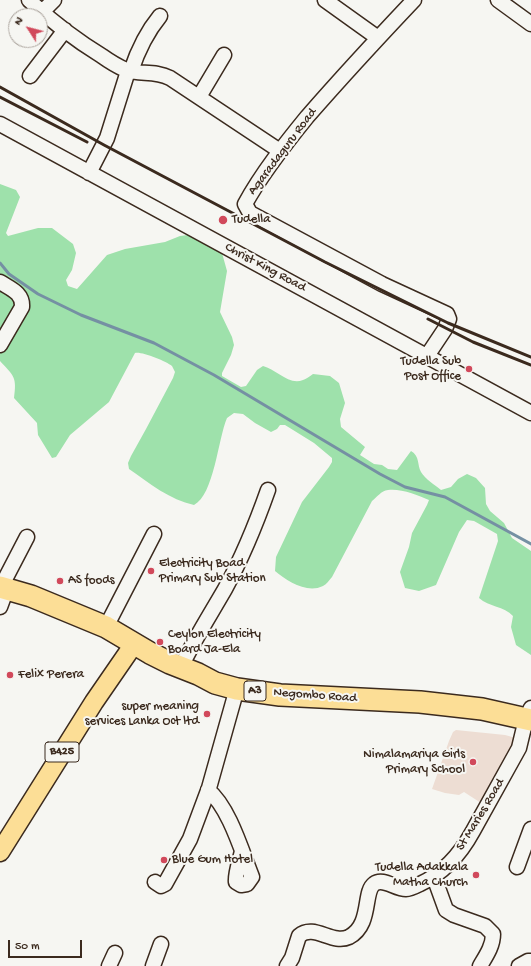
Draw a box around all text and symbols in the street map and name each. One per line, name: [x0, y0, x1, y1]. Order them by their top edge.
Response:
north arrow: [8, 8, 48, 48]
text: N: [12, 15, 26, 28]
street label: Agaradaguru Road: [245, 106, 321, 198]
place label: Tudella: [232, 212, 270, 228]
marker: Tudella: [217, 214, 229, 226]
street label: Christ King Road: [222, 240, 308, 296]
place label: Tudella Sub Post Office: [401, 354, 461, 385]
marker: Tudella Sub Post Office: [464, 364, 474, 374]
place label: Electricity Boad Primary Sub Station: [159, 556, 266, 587]
marker: Electricity Boad Primary Sub Station: [146, 566, 156, 576]
place label: AS foods: [68, 573, 115, 589]
marker: AS foods: [55, 576, 65, 586]
place label: Ceylon Electricity Board Ja-Ela: [168, 627, 261, 658]
marker: Ceylon Electricity Board Ja-Ela: [155, 637, 165, 647]
place label: Felix Perera: [18, 667, 84, 683]
marker: Felix Perera: [5, 670, 15, 680]
road number: A3: [244, 681, 266, 701]
street label: Negombo Road: [273, 685, 357, 707]
place label: super meaning services Lanka Oct ltd: [85, 699, 199, 730]
marker: super meaning services Lanka Oct ltd: [202, 709, 212, 719]
road number: B425: [45, 742, 79, 762]
place label: Nimalamariya Girls Primary School: [363, 747, 465, 778]
marker: Nimalamariya Girls Primary School: [468, 757, 478, 767]
street label: St Maries Road: [453, 776, 509, 854]
place label: Blue Gum Hotel: [172, 852, 253, 868]
marker: Blue Gum Hotel: [159, 855, 169, 865]
place label: Tudella Adakkala Matha Church: [375, 860, 468, 891]
marker: Tudella Adakkala Matha Church: [471, 870, 481, 880]
scale bar: [10, 932, 84, 958]
text: 50 m: [15, 940, 40, 954]

